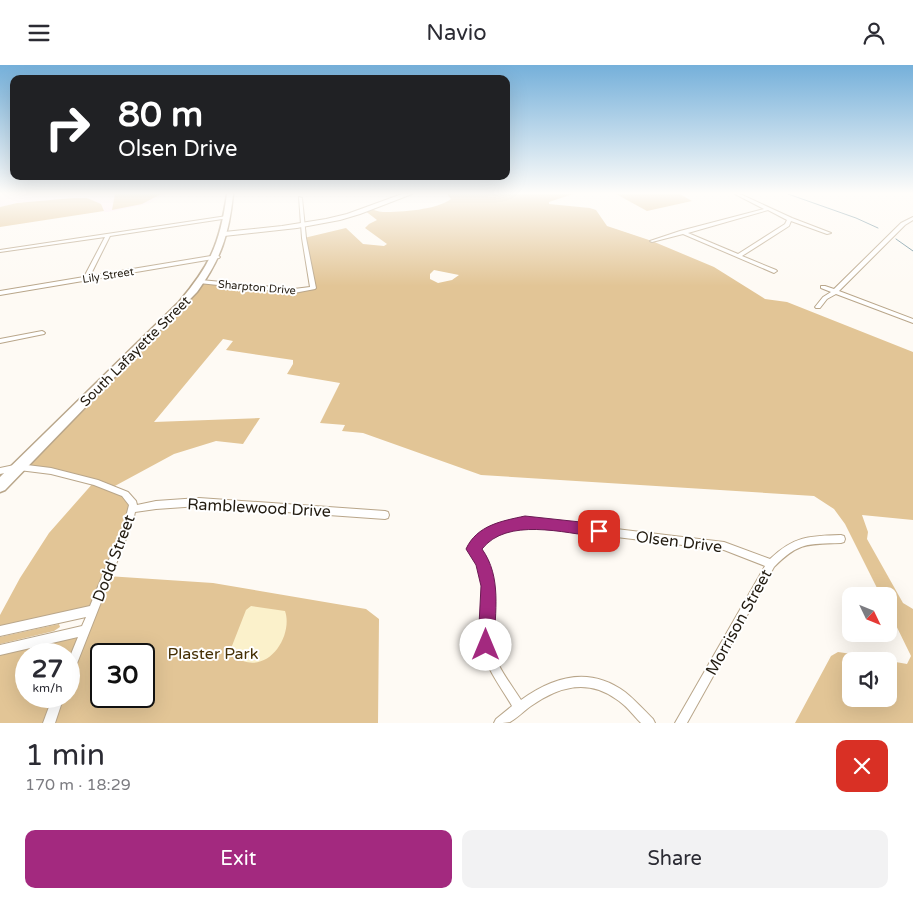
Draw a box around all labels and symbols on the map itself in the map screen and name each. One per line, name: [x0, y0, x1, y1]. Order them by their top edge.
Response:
street label: Lily Street: [81, 265, 135, 286]
street label: Sharpton Drive: [217, 278, 296, 297]
street label: South Lafayette Street: [77, 292, 195, 410]
street label: Ramblewood Drive: [187, 494, 331, 522]
pin: [578, 510, 620, 552]
street label: Dodd Street: [88, 512, 140, 605]
street label: Olsen Drive: [635, 527, 723, 557]
street label: Morrison Street: [701, 566, 776, 679]
north arrow: [842, 587, 898, 643]
position arrow: [459, 618, 511, 670]
speed limit sign: 30: [90, 643, 155, 708]
park label: Plaster Park: [168, 644, 259, 664]

